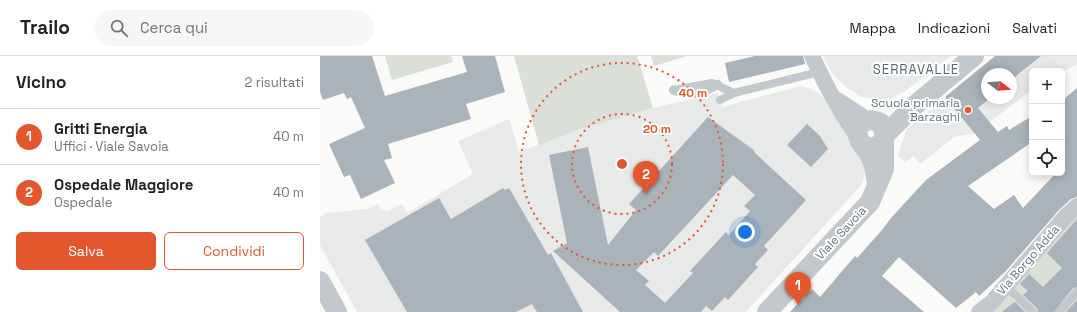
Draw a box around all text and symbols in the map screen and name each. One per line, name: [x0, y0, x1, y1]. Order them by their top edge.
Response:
search box: [94, 10, 374, 46]
text: Trailo: [20, 15, 70, 40]
icon: search: [108, 17, 130, 39]
text: Cerca qui: [140, 18, 208, 37]
text: Mappa: [850, 19, 896, 37]
text: Indicazioni: [918, 19, 990, 37]
text: Salvati: [1012, 19, 1057, 37]
district label: SERRAVALLE: [873, 61, 959, 78]
north arrow: [981, 68, 1017, 104]
map controls: [1029, 68, 1065, 176]
button: +: [1029, 68, 1065, 104]
text: Vicino: [16, 71, 66, 93]
text: 2 risultati: [245, 74, 304, 91]
text: 40 m: [679, 85, 707, 101]
place label: Scuola primaria Barzaghi: [871, 95, 960, 125]
button: −: [1029, 104, 1065, 140]
marker: Scuola primaria Barzaghi: [963, 105, 973, 115]
text: Gritti Energia: [54, 119, 148, 138]
text: 20 m: [643, 121, 671, 137]
text: 1: [26, 128, 32, 145]
text: 40 m: [273, 128, 304, 145]
text: Uffici · Viale Savoia: [54, 138, 169, 155]
button: locate: [1029, 140, 1065, 176]
centre of rings: [615, 157, 629, 171]
pin: 2: [633, 161, 659, 194]
text: Ospedale Maggiore: [54, 175, 193, 194]
text: 2: [25, 184, 33, 201]
text: 40 m: [273, 184, 304, 201]
text: Ospedale: [54, 194, 112, 211]
street label: Viale Savoia: [812, 203, 870, 263]
street label: Via Borgo Adda: [993, 221, 1063, 298]
your location: [735, 222, 755, 242]
button: Salva: [16, 232, 156, 270]
button: Condividi: [164, 232, 304, 270]
pin: 1: [785, 272, 811, 305]

